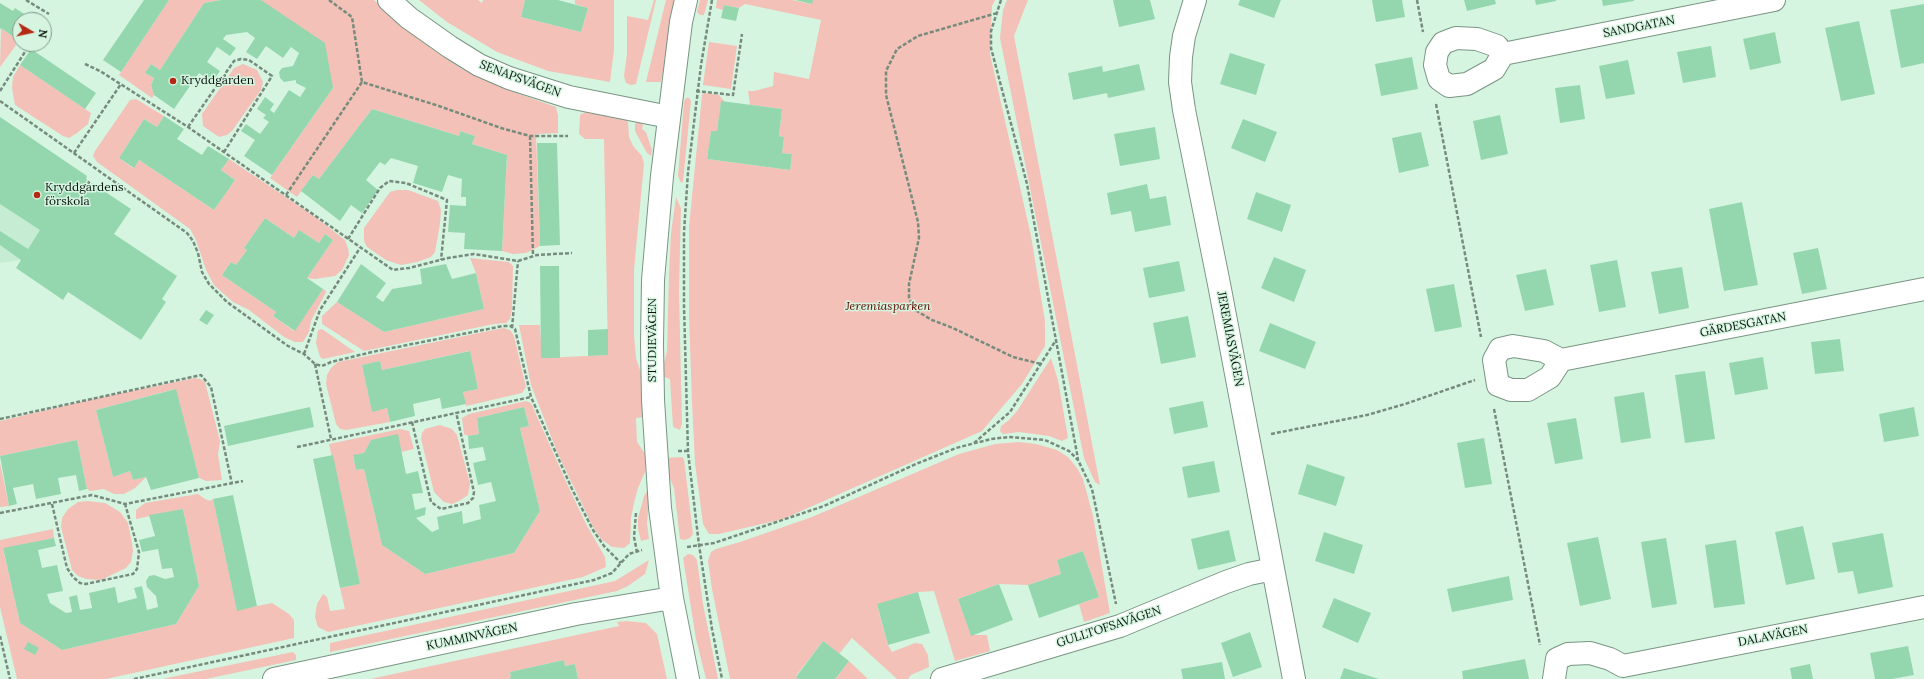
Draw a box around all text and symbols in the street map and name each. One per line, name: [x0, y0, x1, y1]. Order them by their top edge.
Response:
north arrow: [12, 12, 52, 52]
street label: SANDGATAN: [1602, 13, 1676, 41]
text: N: [35, 28, 50, 39]
street label: SENAPSVÄGEN: [477, 58, 563, 100]
place label: Kryddgården: [181, 74, 254, 88]
marker: Kryddgården: [168, 76, 178, 86]
place label: Kryddgårdens förskola: [45, 181, 124, 209]
marker: Kryddgårdens förskola: [32, 190, 42, 200]
street label: JEREMIASVÄGEN: [1214, 290, 1246, 388]
street label: STUDIEVÄGEN: [646, 298, 660, 382]
park label: Jeremiasparken: [845, 300, 931, 314]
street label: GÄRDESGATAN: [1699, 310, 1787, 340]
street label: GULLTOFSAVÄGEN: [1055, 603, 1163, 651]
street label: KUMMINVÄGEN: [425, 620, 519, 654]
street label: DALAVÄGEN: [1737, 622, 1809, 650]

